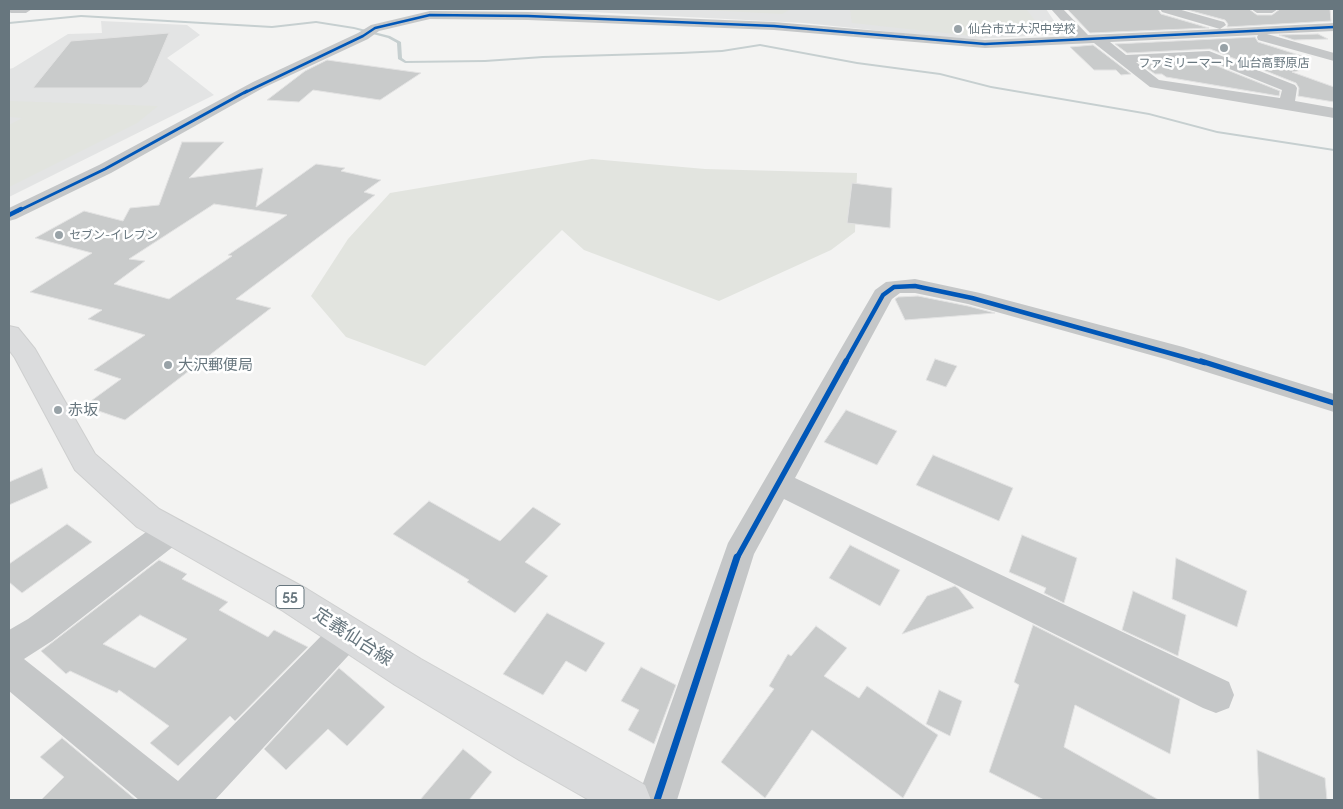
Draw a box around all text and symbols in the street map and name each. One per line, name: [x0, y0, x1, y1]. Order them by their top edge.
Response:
place label: 仙台市立大沢中学校: [968, 22, 1076, 36]
marker: 仙台市立大沢中学校: [952, 23, 964, 35]
marker: ファミリーマート 仙台高野原店: [1218, 42, 1230, 54]
place label: ファミリーマート 仙台高野原店: [1138, 56, 1310, 70]
place label: セブン-イレブン: [69, 228, 158, 242]
marker: セブン-イレブン: [53, 229, 65, 241]
place label: 大沢郵便局: [178, 356, 253, 374]
marker: 大沢郵便局: [162, 359, 174, 371]
place label: 赤坂: [68, 401, 98, 419]
marker: 赤坂: [52, 404, 64, 416]
road number: 55: [276, 586, 304, 608]
street label: 定義仙台線: [309, 603, 397, 671]

